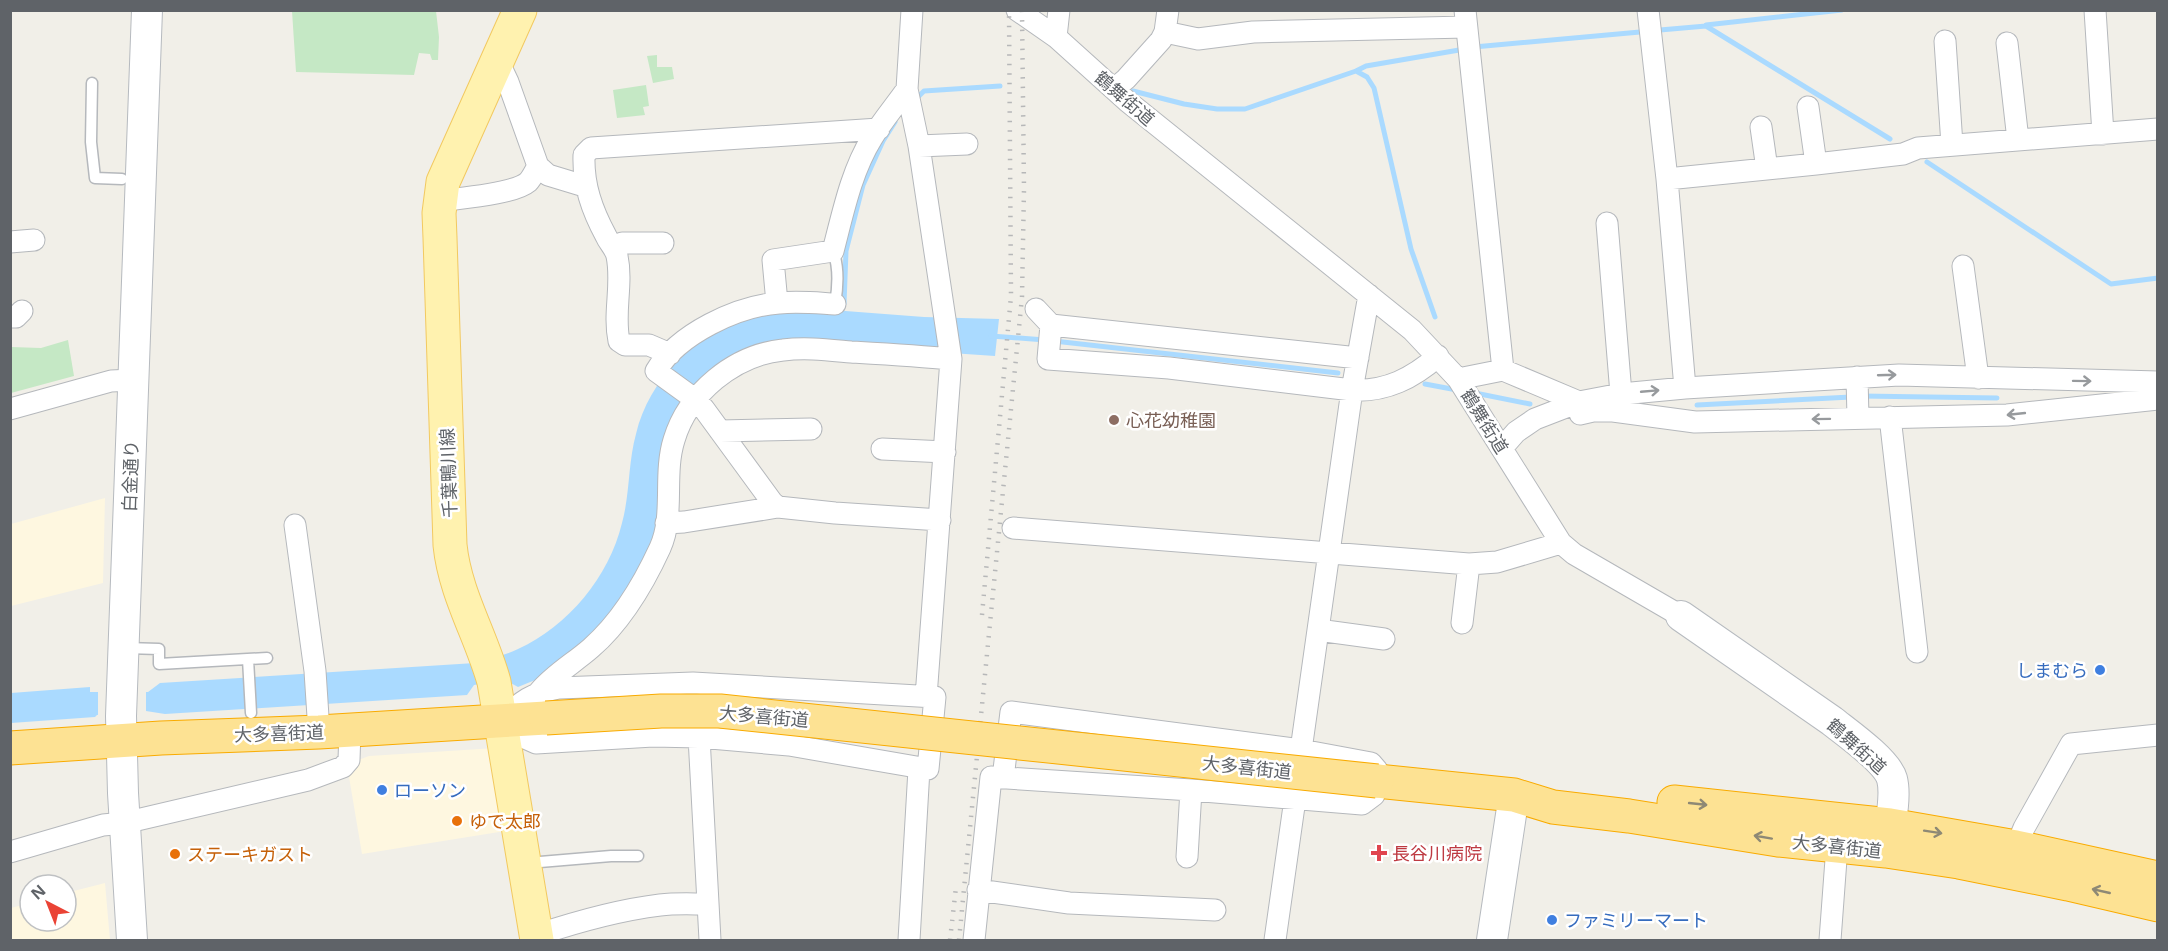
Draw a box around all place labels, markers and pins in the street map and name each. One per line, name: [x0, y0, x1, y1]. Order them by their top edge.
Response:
place label: 心花幼稚園: [1126, 408, 1216, 432]
marker: 心花幼稚園: [1107, 413, 1121, 427]
place label: しまむら: [2016, 658, 2088, 682]
marker: しまむら: [2093, 663, 2107, 677]
place label: ローソン: [394, 778, 466, 802]
marker: ローソン: [375, 783, 389, 797]
place label: ゆで太郎: [469, 809, 541, 833]
marker: ゆで太郎: [450, 814, 464, 828]
place label: 長谷川病院: [1392, 841, 1482, 865]
place label: ステーキガスト: [187, 842, 313, 866]
marker: 長谷川病院: [1370, 844, 1388, 862]
marker: ステーキガスト: [168, 847, 182, 861]
place label: ファミリーマート: [1564, 908, 1708, 932]
marker: ファミリーマート: [1545, 913, 1559, 927]

